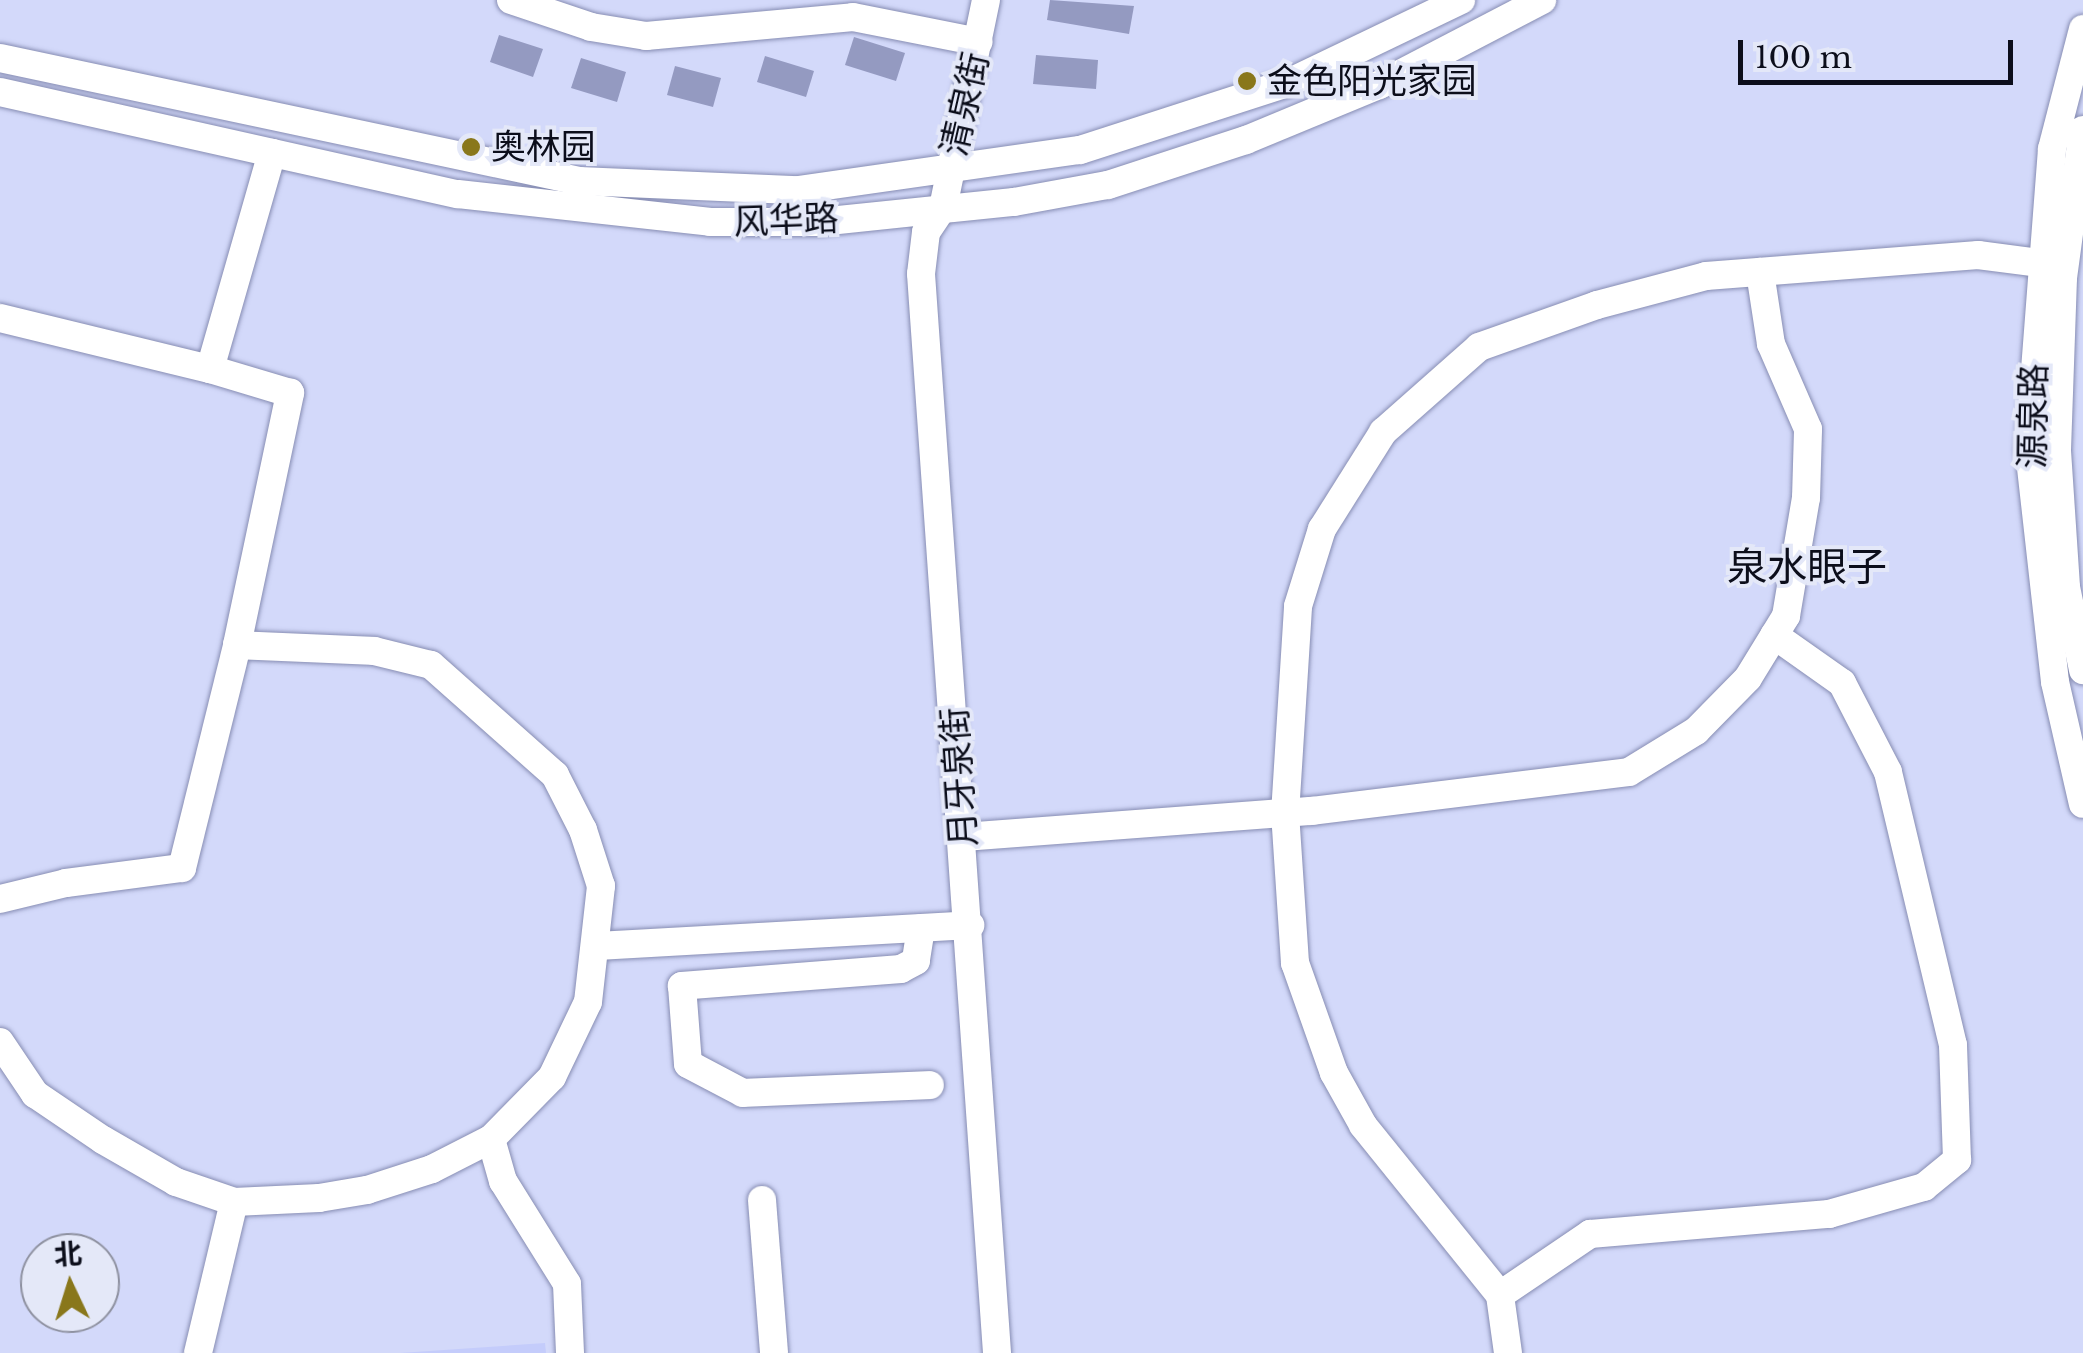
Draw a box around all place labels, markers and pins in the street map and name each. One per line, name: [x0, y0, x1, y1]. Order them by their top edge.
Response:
place label: 金色阳光家园: [1267, 60, 1477, 102]
marker: 金色阳光家园: [1236, 70, 1258, 92]
place label: 奥林园: [491, 126, 596, 168]
marker: 奥林园: [460, 136, 482, 158]

